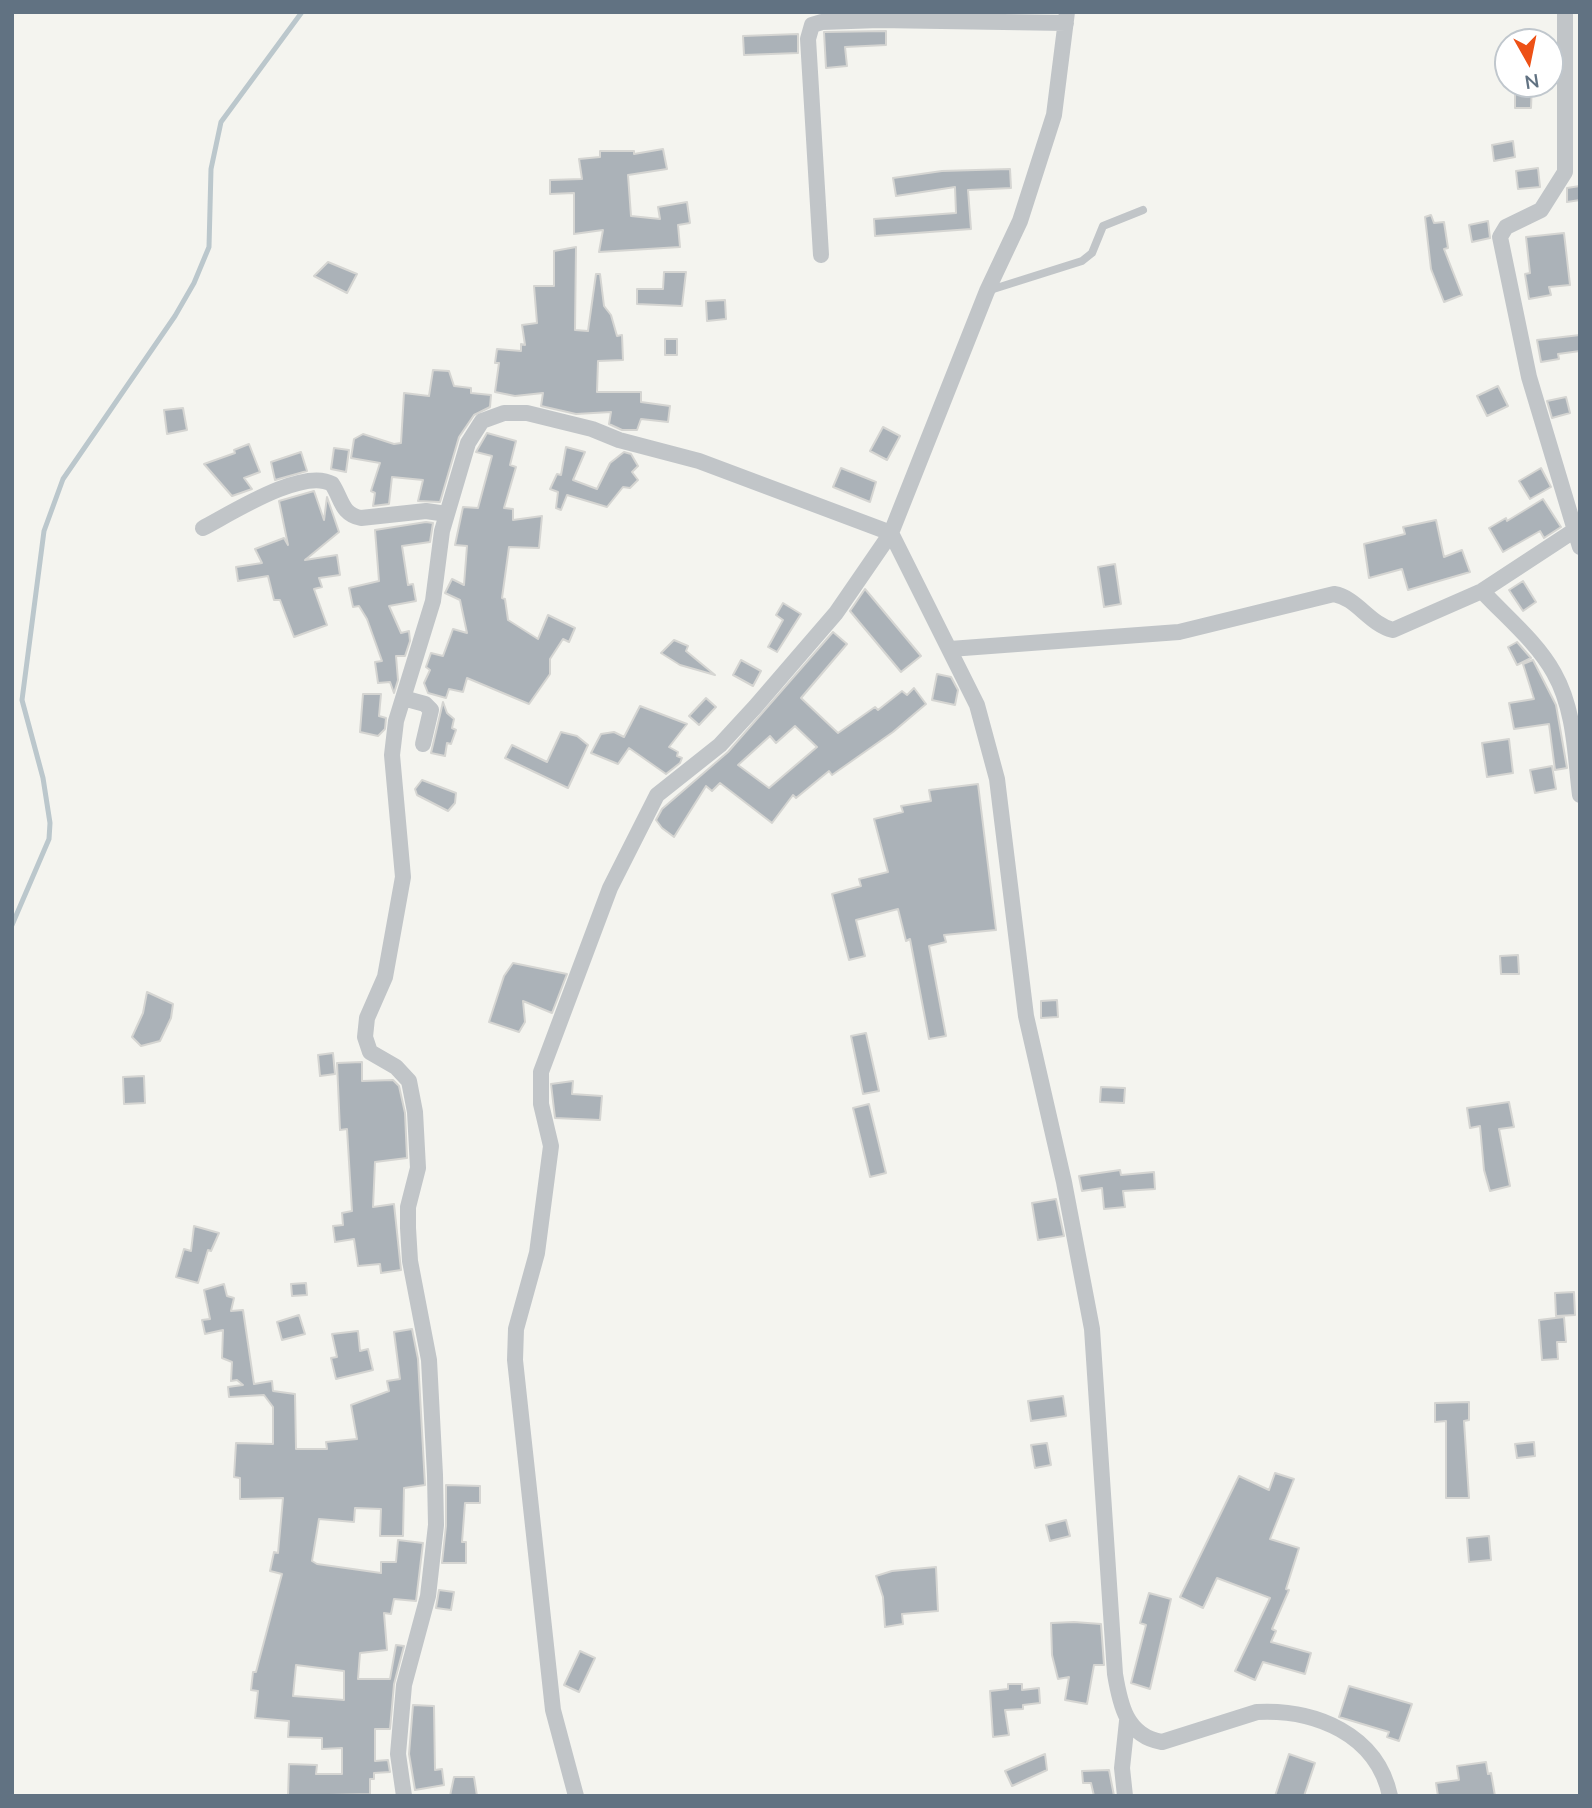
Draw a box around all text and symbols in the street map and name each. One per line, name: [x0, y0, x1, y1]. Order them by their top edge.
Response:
north arrow: [1494, 28, 1564, 98]
text: N: [1523, 69, 1541, 95]

